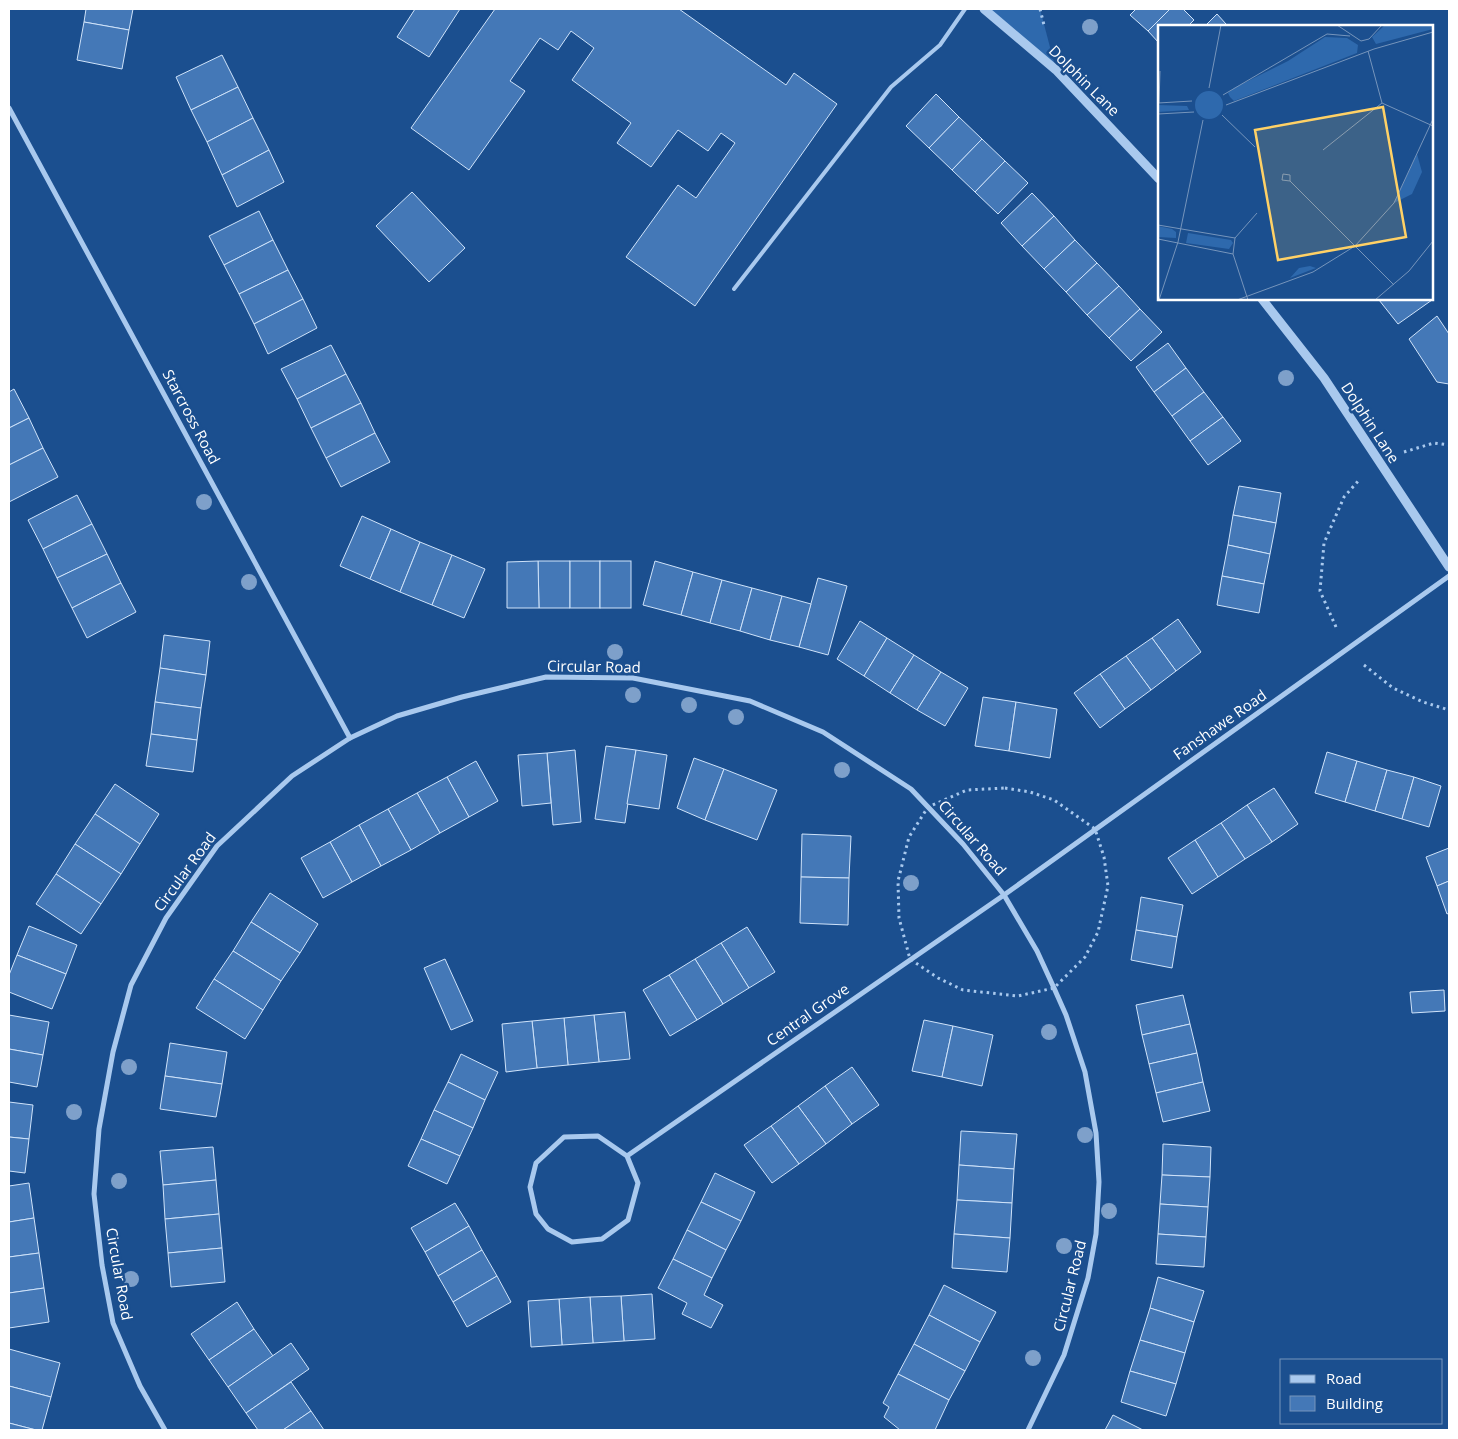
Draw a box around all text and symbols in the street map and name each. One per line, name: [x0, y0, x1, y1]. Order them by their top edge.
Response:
inset map: [1158, 25, 1433, 300]
street label: Dolphin Lane: [1045, 40, 1125, 120]
street label: Starcross Road: [159, 366, 225, 467]
street label: Dolphin Lane: [1337, 378, 1404, 467]
street label: Circular Road: [547, 655, 641, 677]
street label: Fanshawe Road: [1169, 685, 1270, 764]
street label: Circular Road: [934, 795, 1011, 879]
street label: Circular Road: [149, 828, 220, 915]
street label: Central Grove: [762, 978, 853, 1050]
street label: Circular Road: [102, 1226, 138, 1322]
street label: Circular Road: [1048, 1238, 1090, 1334]
legend: [1280, 1359, 1443, 1424]
text: Road: [1326, 1368, 1362, 1388]
text: Building: [1326, 1393, 1383, 1413]

